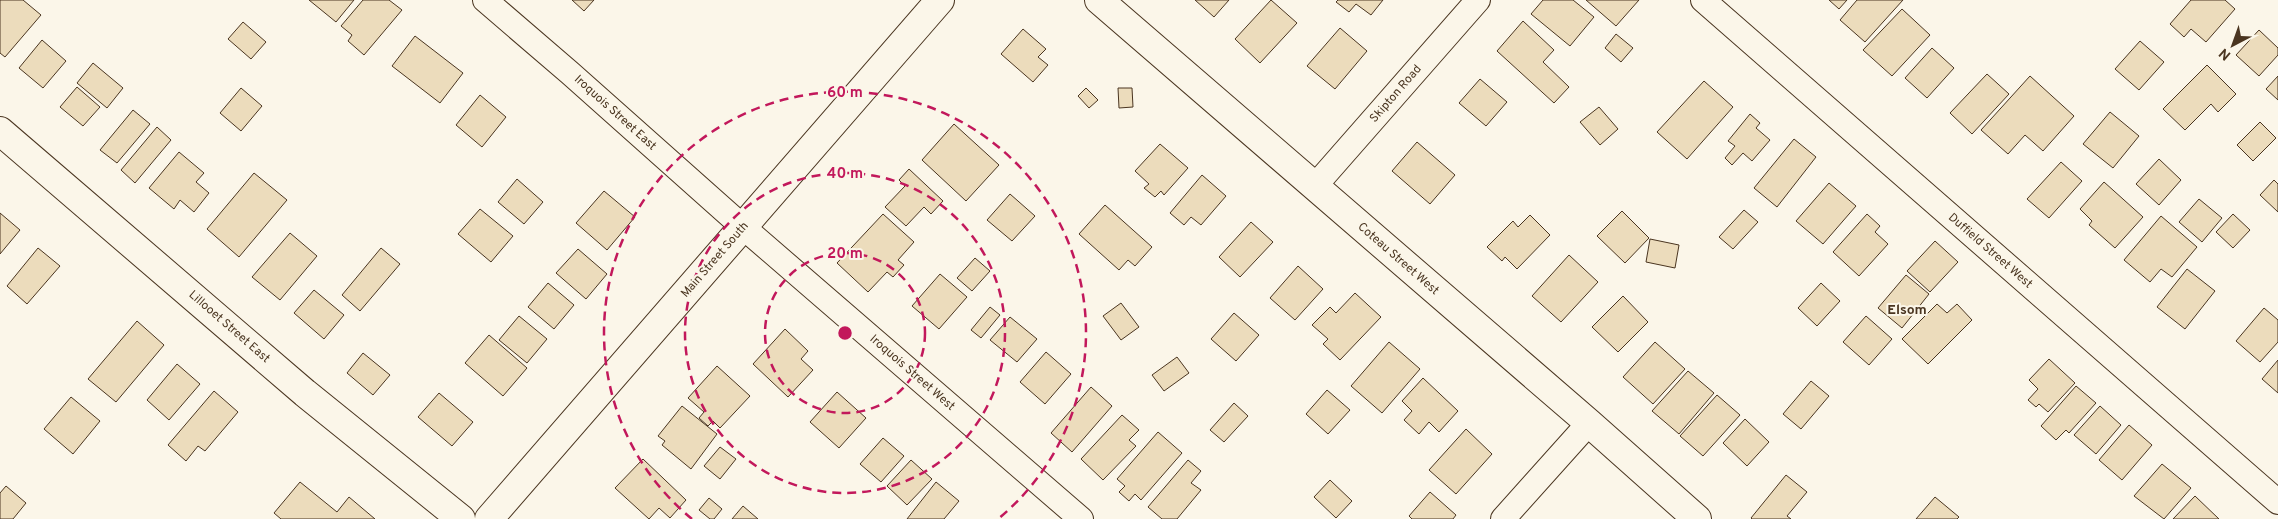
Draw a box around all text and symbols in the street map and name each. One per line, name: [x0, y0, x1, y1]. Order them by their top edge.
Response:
north arrow: [2208, 20, 2258, 70]
text: N: [2216, 44, 2235, 63]
street label: Skipton Road: [1366, 62, 1426, 126]
street label: Iroquois Street East: [570, 72, 660, 154]
text: 60 m: [827, 84, 863, 103]
text: 40 m: [827, 165, 863, 184]
street label: Duffield Street West: [1944, 210, 2036, 292]
street label: Main Street South: [678, 219, 752, 301]
street label: Coteau Street West: [1354, 219, 1442, 299]
text: 20 m: [827, 245, 863, 264]
street label: Lillooet Street East: [185, 287, 273, 367]
district label: Elsom: [1887, 302, 1927, 319]
centre of rings: [836, 324, 854, 342]
street label: Iroquois Street West: [866, 331, 958, 415]

